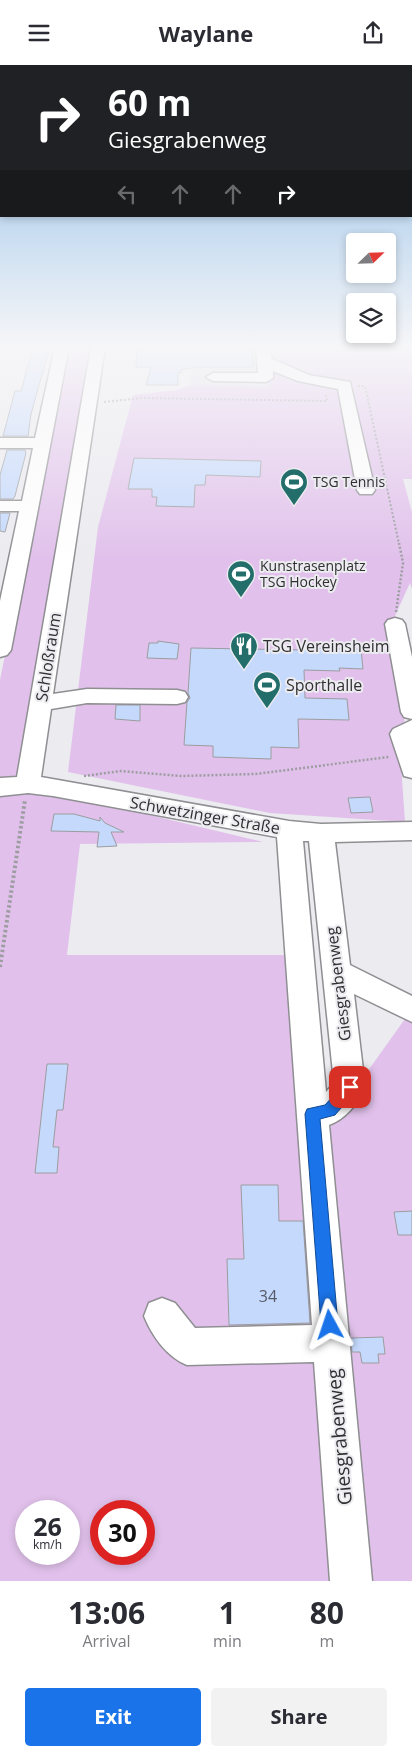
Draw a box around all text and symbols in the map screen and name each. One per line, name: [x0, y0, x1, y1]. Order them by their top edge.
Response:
text: Waylane: [159, 18, 253, 48]
icon: menu: [25, 19, 53, 47]
icon: share: [359, 19, 387, 47]
text: 60 m: [108, 79, 191, 126]
icon: right: [25, 85, 90, 150]
text: Giesgrabenweg: [108, 124, 266, 154]
icon: left: [113, 180, 141, 208]
icon: ahead: [166, 180, 194, 208]
icon: ahead: [219, 180, 247, 208]
icon: right: [272, 180, 300, 208]
north arrow: [346, 233, 396, 283]
map controls: [346, 233, 396, 343]
button: layers: [346, 293, 396, 343]
sports icon: TSG Tennis: [279, 467, 309, 506]
place label: TSG Tennis: [313, 472, 385, 491]
place label: Kunstrasenplatz TSG Hockey: [260, 556, 366, 591]
sports icon: Kunstrasenplatz TSG Hockey: [226, 559, 256, 598]
street label: Schloßraum: [30, 611, 66, 703]
restaurant icon: TSG Vereinsheim: [229, 631, 259, 670]
place label: TSG Vereinsheim: [263, 635, 390, 657]
sports icon: Sporthalle: [252, 670, 282, 709]
place label: Sporthalle: [286, 674, 362, 696]
street label: Schwetzinger Straße: [128, 791, 282, 839]
street label: Giesgrabenweg: [320, 925, 356, 1042]
pin: [329, 1066, 371, 1108]
icon: arrive: [336, 1073, 364, 1101]
house number: 34: [259, 1285, 277, 1307]
position arrow: [303, 1298, 355, 1350]
street label: Giesgrabenweg: [320, 1368, 358, 1506]
speed limit sign: 30: [90, 1500, 155, 1565]
text: 26: [33, 1509, 62, 1543]
text: km/h: [33, 1536, 62, 1553]
text: 13:06: [68, 1592, 145, 1633]
text: 1: [219, 1592, 236, 1633]
text: 80: [310, 1592, 344, 1633]
text: Arrival: [82, 1630, 131, 1652]
text: min: [213, 1630, 242, 1652]
text: m: [319, 1630, 334, 1652]
button: Exit: [25, 1688, 201, 1746]
button: Share: [211, 1688, 387, 1746]

